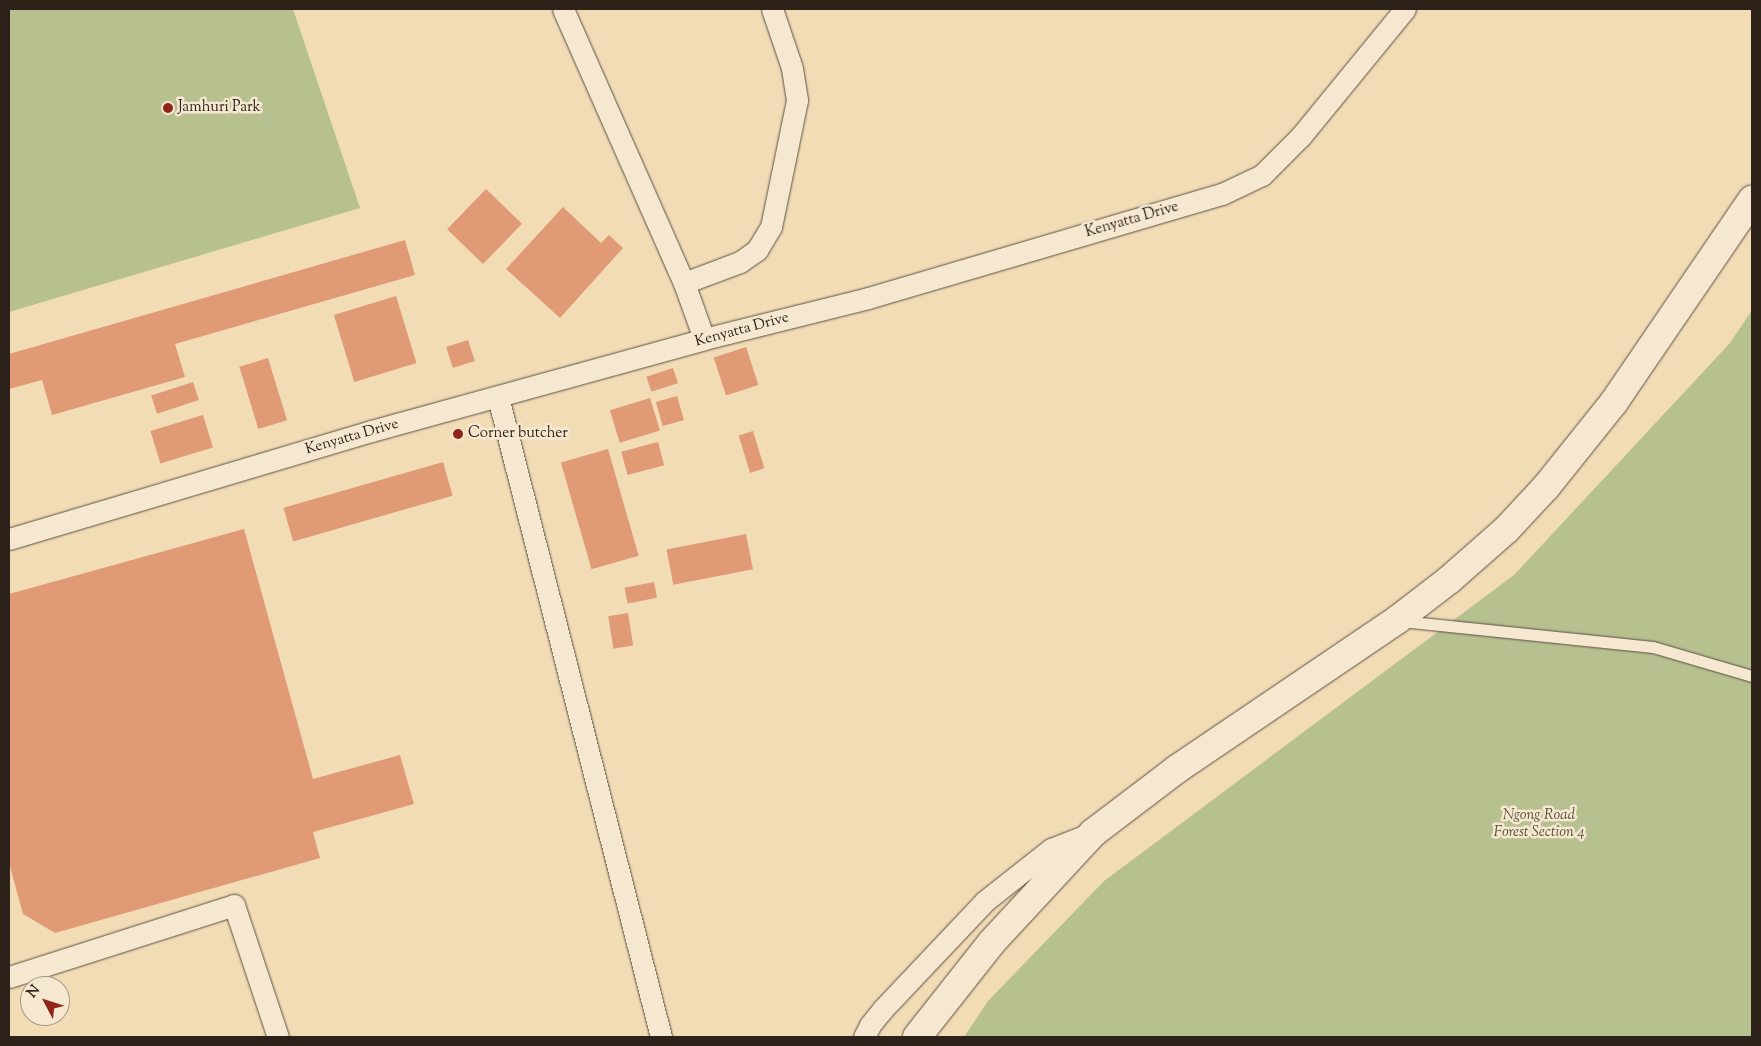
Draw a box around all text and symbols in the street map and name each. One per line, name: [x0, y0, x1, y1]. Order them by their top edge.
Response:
place label: Jamhuri Park: [178, 99, 261, 117]
marker: Jamhuri Park: [162, 102, 174, 114]
street label: Kenyatta Drive: [1083, 198, 1181, 242]
street label: Kenyatta Drive: [693, 309, 791, 351]
street label: Kenyatta Drive: [303, 415, 401, 459]
place label: Corner butcher: [468, 425, 568, 443]
marker: Corner butcher: [452, 428, 464, 440]
park label: Ngong Road Forest Section 4: [1494, 806, 1584, 841]
north arrow: [20, 976, 70, 1026]
text: N: [23, 981, 46, 1003]

